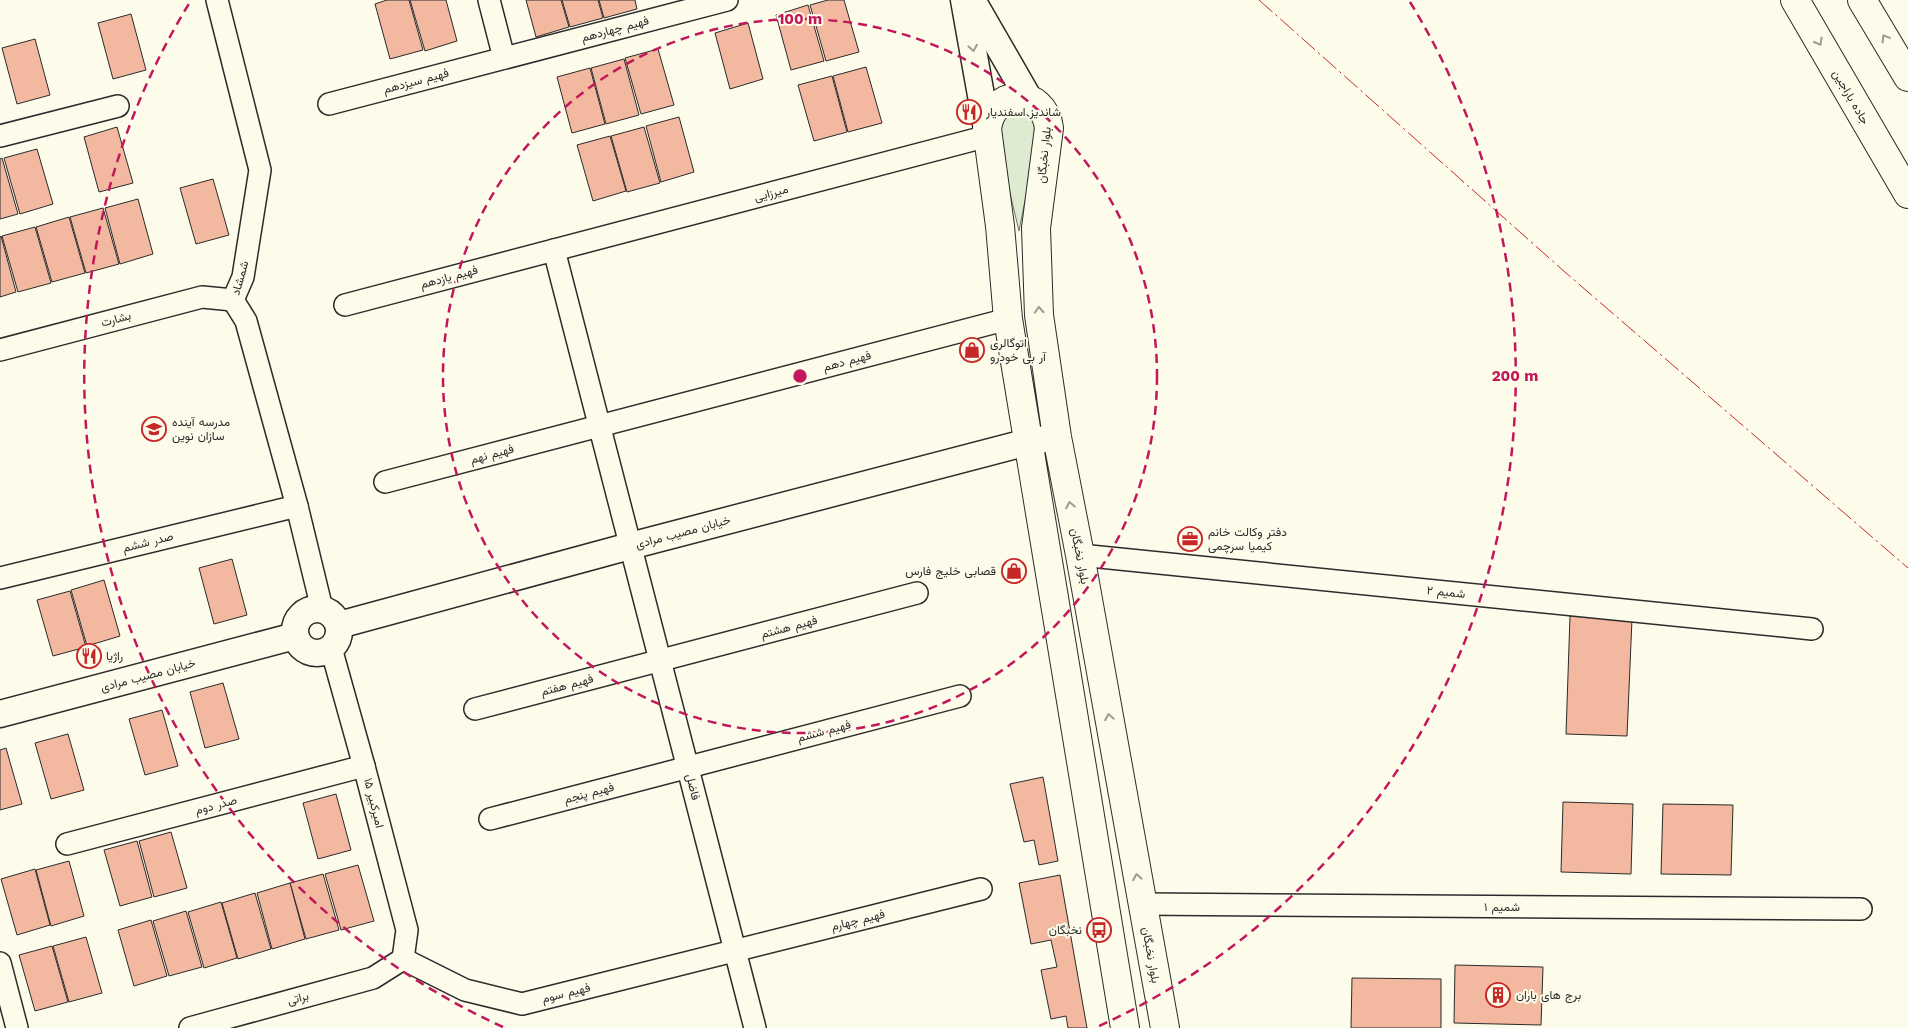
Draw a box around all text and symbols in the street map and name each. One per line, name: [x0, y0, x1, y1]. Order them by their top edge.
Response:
text: 100 m: [778, 10, 822, 28]
street label: فهیم چهاردهم: [580, 13, 651, 46]
one-way arrow: [1882, 35, 1892, 44]
one-way arrow: [1813, 37, 1823, 46]
one-way arrow: [967, 44, 977, 52]
street label: فهیم سیزدهم: [382, 66, 450, 97]
street label: جاده باراجین: [1829, 67, 1872, 127]
restaurant icon: شاندیز اسفندیار: [956, 99, 982, 125]
place label: شاندیز اسفندیار: [985, 105, 1061, 120]
street label: بلوار نخبگان: [1034, 126, 1055, 184]
street label: میرزایی: [752, 182, 790, 205]
street label: شمشاد: [228, 259, 252, 297]
street label: فهیم یازدهم: [419, 263, 480, 292]
one-way arrow: [1033, 306, 1044, 314]
street label: بشارت: [99, 308, 133, 331]
place label: اتوگالری آر بی خودرو: [990, 336, 1047, 365]
shop icon: اتوگالری آر بی خودرو: [959, 337, 985, 363]
street label: فهیم دهم: [821, 348, 873, 375]
centre of rings: [791, 367, 809, 385]
text: 200 m: [1492, 367, 1538, 385]
place label: مدرسه آینده سازان نوین: [172, 415, 230, 444]
school or university icon: مدرسه آینده سازان نوین: [141, 416, 167, 442]
street label: فهیم نهم: [469, 441, 516, 467]
one-way arrow: [1066, 501, 1076, 510]
street label: خیابان مصیب مرادی: [634, 513, 732, 552]
place label: دفتر وکالت خانم کیمیا سرچمی: [1208, 525, 1287, 554]
office icon: دفتر وکالت خانم کیمیا سرچمی: [1177, 526, 1203, 552]
street label: بلوار نخبگان: [1067, 527, 1092, 585]
street label: صدر ششم: [121, 529, 175, 556]
shop icon: قصابی خلیج فارس: [1001, 558, 1027, 584]
place label: قصابی خلیج فارس: [905, 564, 996, 580]
street label: شمیم ۲: [1426, 583, 1466, 602]
street label: فهیم هشتم: [759, 613, 819, 642]
restaurant icon: راژیا: [76, 643, 102, 669]
place label: راژیا: [106, 649, 123, 664]
street label: خیابان مصیب مرادی: [99, 656, 197, 695]
street label: فهیم هفتم: [539, 671, 595, 700]
one-way arrow: [1104, 712, 1114, 721]
street label: فهیم ششم: [796, 717, 852, 746]
street label: فاضل: [682, 772, 703, 802]
street label: امیرکبیر ۱۵: [360, 777, 387, 830]
street label: فهیم پنجم: [563, 780, 616, 807]
street label: صدر دوم: [193, 793, 239, 818]
one-way arrow: [1133, 872, 1143, 881]
street label: شمیم ۱: [1484, 900, 1520, 915]
street label: فهیم چهارم: [830, 907, 887, 934]
bus stop icon: نخبگان: [1086, 917, 1112, 943]
place label: نخبگان: [1049, 923, 1082, 937]
street label: بلوار نخبگان: [1138, 926, 1163, 984]
street label: فهیم سوم: [540, 980, 592, 1007]
building icon: برج های باران: [1485, 982, 1511, 1008]
street label: براتی: [286, 988, 311, 1009]
place label: برج های باران: [1516, 988, 1581, 1004]

